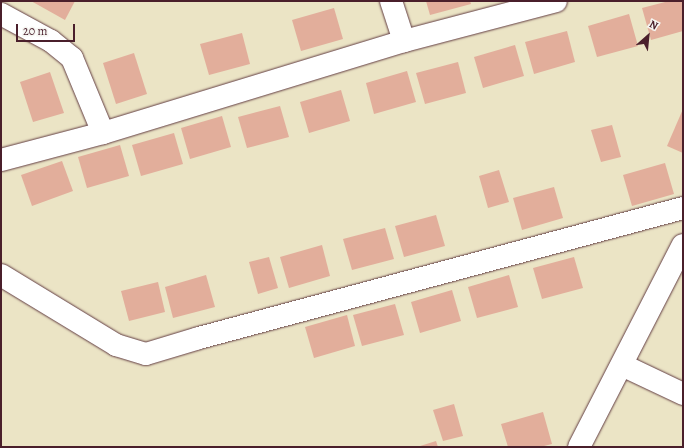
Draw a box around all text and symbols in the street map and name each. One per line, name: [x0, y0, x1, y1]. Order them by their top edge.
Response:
scale bar: [18, 16, 77, 42]
north arrow: [628, 16, 668, 56]
text: N: [647, 16, 661, 33]
text: 20 m: [23, 23, 47, 39]

